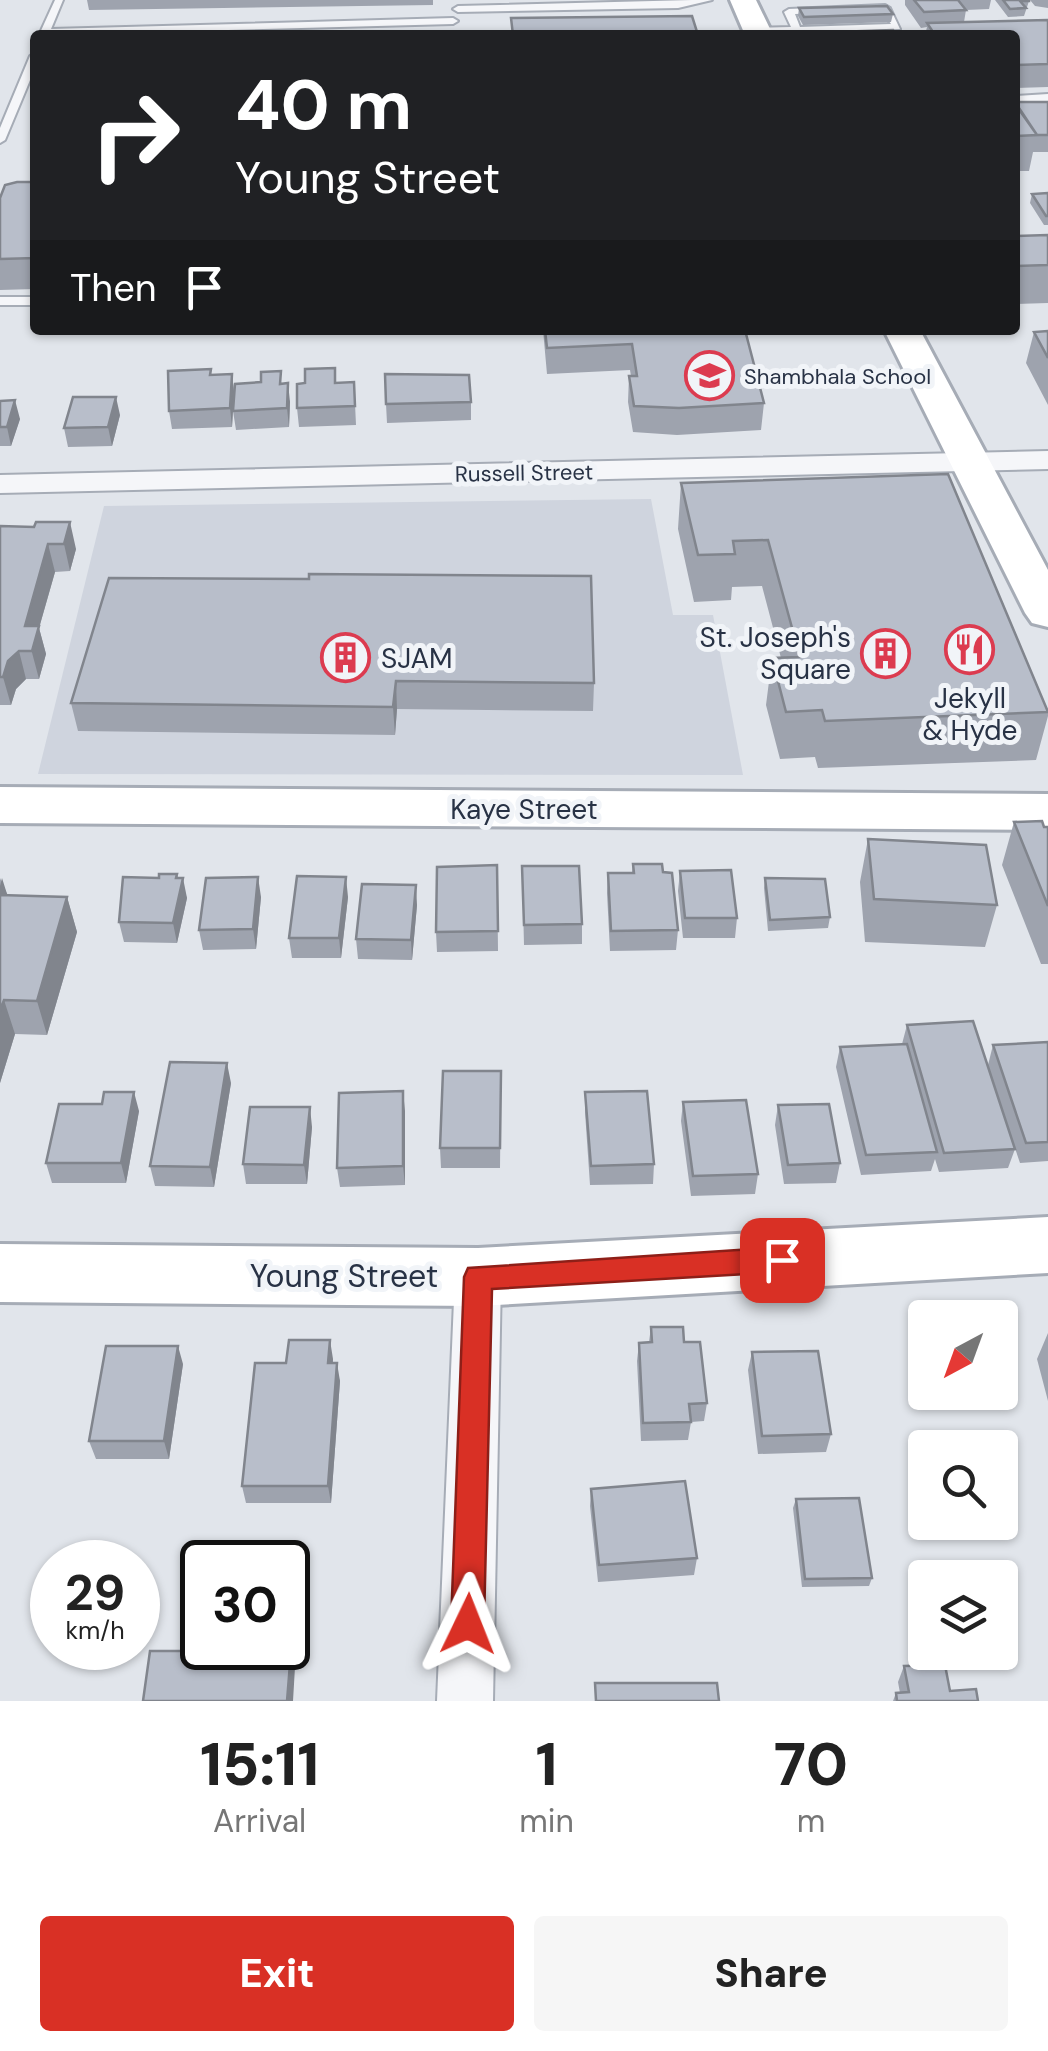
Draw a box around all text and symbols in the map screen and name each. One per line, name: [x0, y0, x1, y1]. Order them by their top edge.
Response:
text: 40 m: [235, 60, 412, 151]
icon: right: [70, 70, 200, 200]
text: Young Street: [235, 148, 500, 207]
icon: arrive: [177, 260, 232, 315]
text: Then: [70, 263, 157, 313]
school or university icon: Shambhala School: [683, 350, 735, 402]
place label: Shambhala School: [744, 362, 931, 391]
street label: Russell Street: [455, 457, 593, 489]
place label: St. Joseph's Square: [699, 619, 851, 688]
restaurant icon: Jekyll & Hyde: [944, 624, 996, 676]
building icon: St. Joseph's Square: [860, 627, 912, 679]
building icon: SJAM: [320, 632, 372, 684]
place label: SJAM: [381, 640, 453, 677]
place label: Jekyll & Hyde: [923, 680, 1017, 749]
street label: Kaye Street: [450, 791, 598, 828]
pin: [740, 1218, 825, 1303]
icon: arrive: [755, 1233, 810, 1288]
street label: Young Street: [250, 1255, 438, 1297]
north arrow: [908, 1300, 1018, 1410]
map controls: [908, 1300, 1018, 1670]
button: search: [908, 1430, 1018, 1540]
speed limit sign: 30: [180, 1540, 310, 1670]
text: 29: [65, 1560, 125, 1626]
button: layers: [908, 1560, 1018, 1670]
position arrow: [416, 1572, 520, 1676]
text: km/h: [65, 1614, 125, 1647]
text: 15:11: [200, 1725, 319, 1804]
text: 1: [535, 1725, 558, 1804]
text: 70: [774, 1725, 848, 1804]
text: Arrival: [213, 1800, 306, 1842]
text: min: [519, 1800, 574, 1842]
text: m: [797, 1800, 825, 1842]
button: Exit: [40, 1916, 514, 2031]
button: Share: [534, 1916, 1008, 2031]

